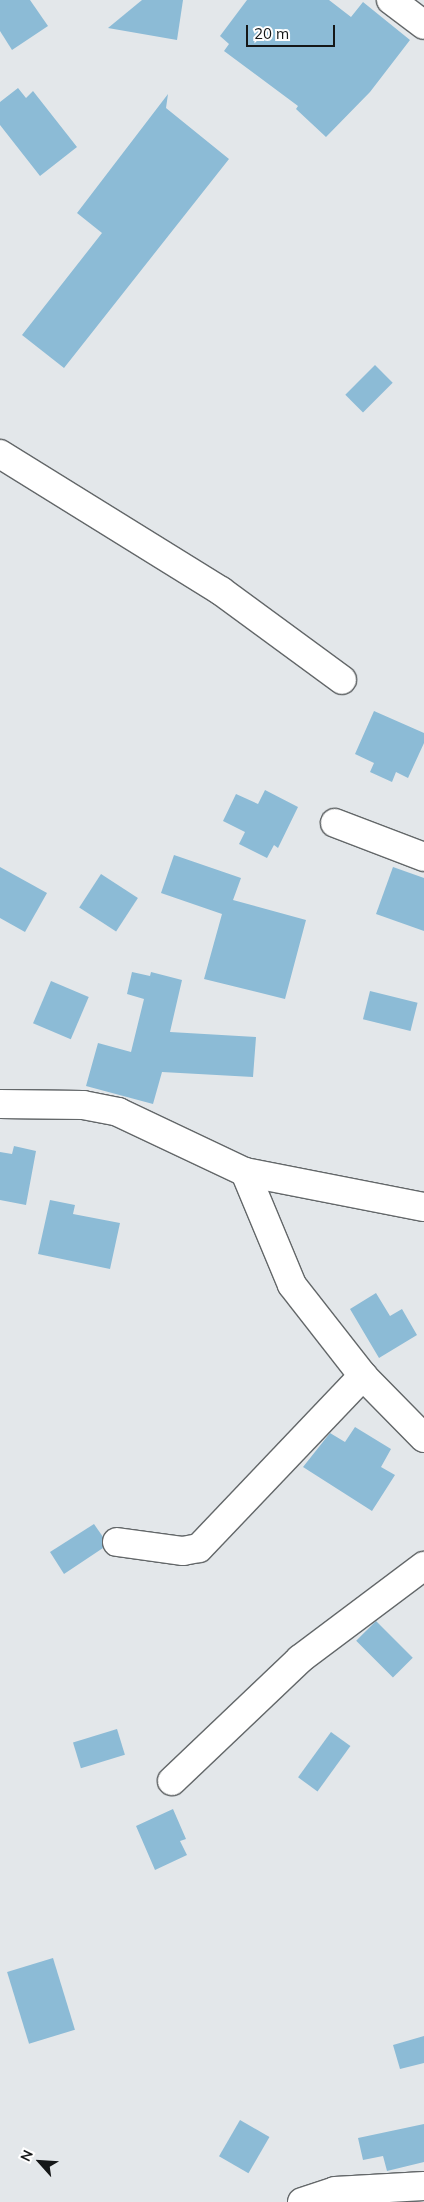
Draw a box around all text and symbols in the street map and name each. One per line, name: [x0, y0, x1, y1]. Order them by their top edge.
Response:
scale bar: [249, 15, 338, 47]
text: 20 m: [254, 24, 289, 43]
north arrow: [15, 2137, 65, 2187]
text: N: [16, 2147, 37, 2164]

